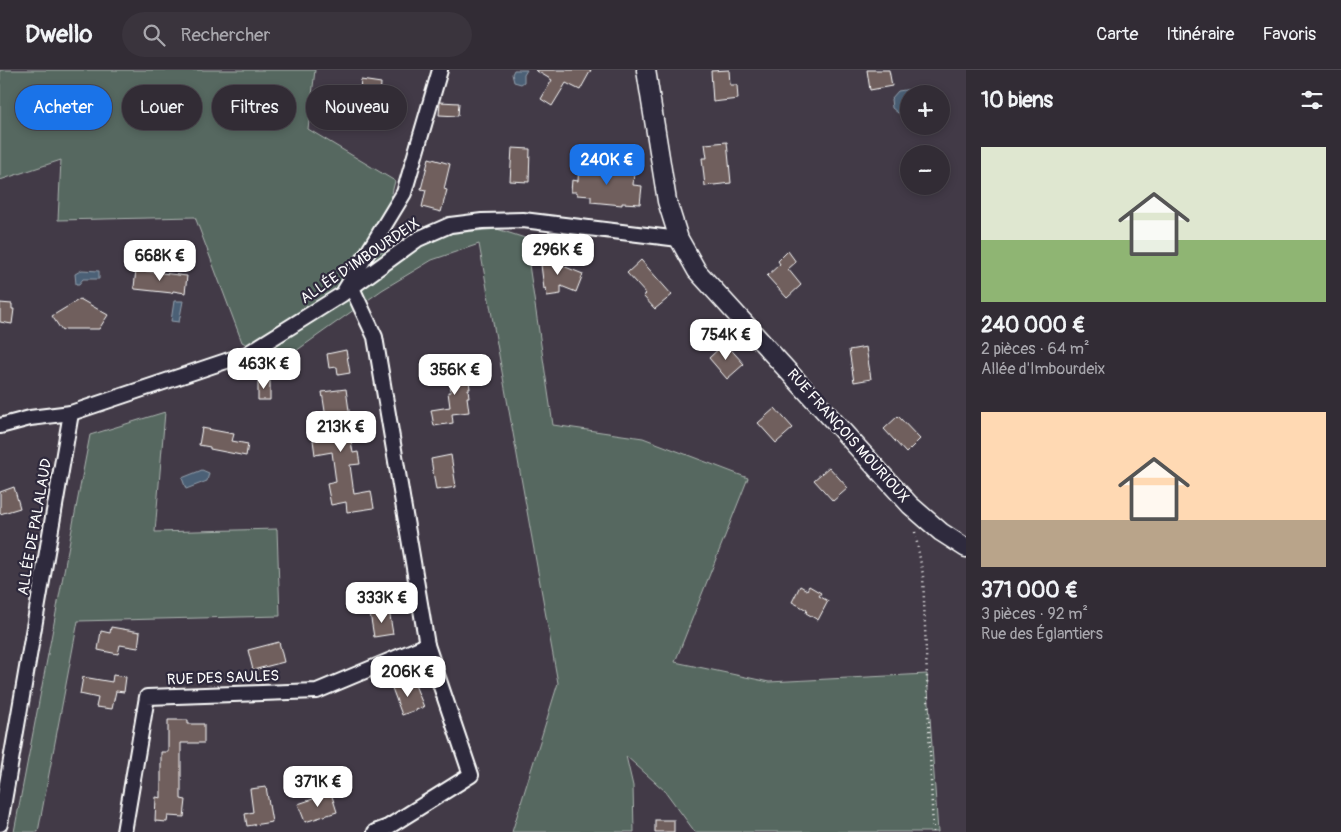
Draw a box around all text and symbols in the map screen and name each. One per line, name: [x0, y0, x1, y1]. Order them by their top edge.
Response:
search box: [122, 12, 472, 57]
text: Dwello: [25, 20, 92, 49]
icon: search: [140, 21, 168, 49]
text: Rechercher: [180, 23, 270, 47]
text: Carte: [1096, 23, 1138, 46]
text: Itinéraire: [1166, 23, 1234, 46]
text: Favoris: [1262, 23, 1316, 46]
chip: Acheter: [15, 85, 112, 130]
chip: Louer: [122, 85, 202, 130]
chip: Filtres: [212, 85, 296, 130]
chip: Nouveau: [306, 85, 407, 130]
map controls: [900, 85, 950, 195]
button: +: [900, 85, 950, 135]
icon: filters: [1298, 86, 1326, 114]
text: 10 biens: [981, 87, 1053, 114]
pin: 240K €: [566, 144, 648, 186]
button: −: [900, 145, 950, 195]
text: 240K €: [581, 150, 633, 170]
icon: home: [1109, 179, 1199, 269]
street label: ALLÉE D'IMBOURDEIX: [297, 214, 423, 308]
pin: 296K €: [517, 234, 599, 276]
pin: 668K €: [119, 240, 201, 282]
text: 296K €: [533, 240, 583, 260]
text: 668K €: [135, 246, 185, 266]
text: 240 000 €: [981, 312, 1085, 339]
pin: 754K €: [685, 318, 767, 361]
text: 754K €: [701, 325, 751, 345]
text: 2 pièces · 64 m²: [981, 339, 1089, 359]
pin: 463K €: [223, 348, 305, 390]
text: 463K €: [238, 354, 290, 374]
pin: 356K €: [414, 354, 496, 396]
text: Allée d'Imbourdeix: [981, 359, 1105, 379]
text: 356K €: [430, 360, 480, 380]
street label: RUE FRANÇOIS MOURIOUX: [783, 365, 913, 507]
pin: 213K €: [300, 410, 382, 453]
text: 213K €: [317, 417, 365, 437]
icon: home: [1109, 444, 1199, 534]
street label: ALLÉE DE PALALAUD: [14, 457, 56, 597]
text: 371 000 €: [981, 577, 1078, 604]
pin: 333K €: [341, 582, 423, 624]
text: 333K €: [357, 588, 407, 608]
text: 3 pièces · 92 m²: [981, 604, 1088, 624]
text: Rue des Églantiers: [981, 624, 1103, 644]
pin: 206K €: [367, 656, 449, 698]
text: 206K €: [382, 662, 434, 682]
street label: RUE DES SAULES: [167, 667, 279, 689]
pin: 371K €: [277, 766, 359, 808]
text: 371K €: [294, 772, 342, 792]

